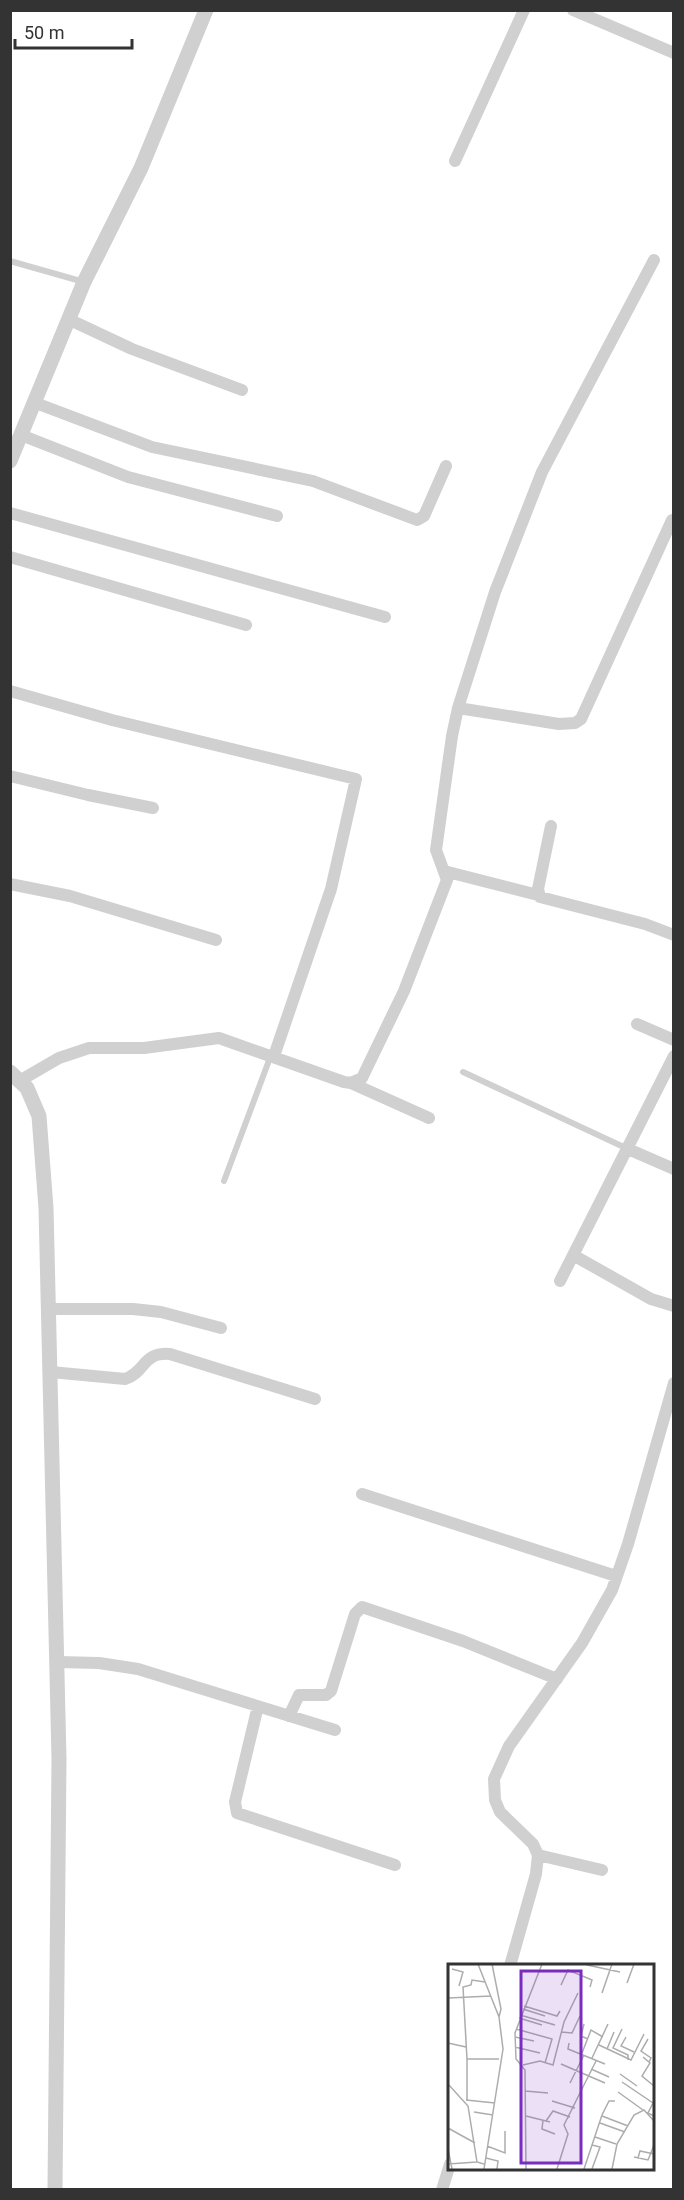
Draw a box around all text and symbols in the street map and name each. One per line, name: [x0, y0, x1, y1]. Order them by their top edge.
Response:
scale bar: [15, 12, 132, 50]
text: 50 m: [24, 22, 64, 43]
inset map: [448, 1964, 654, 2170]

